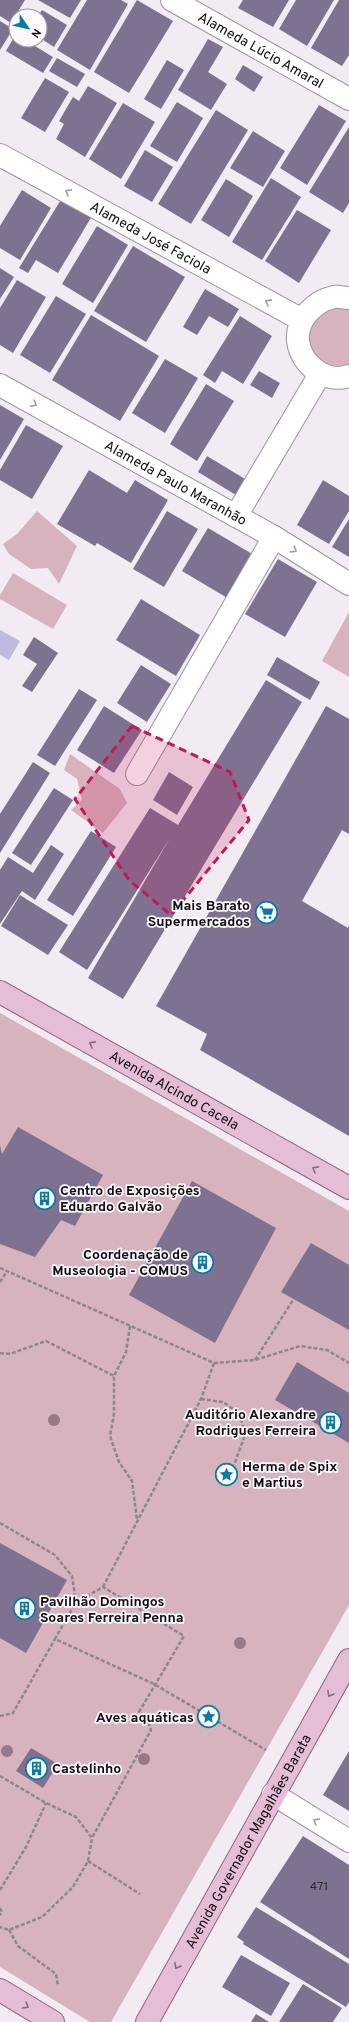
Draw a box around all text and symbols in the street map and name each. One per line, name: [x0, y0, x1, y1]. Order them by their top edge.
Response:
north arrow: [8, 8, 48, 48]
street label: Alameda Lúcio Amaral: [195, 9, 326, 93]
text: N: [27, 26, 43, 40]
one-way arrow: [65, 189, 72, 197]
street label: Alameda José Faciola: [87, 199, 214, 279]
one-way arrow: [265, 299, 272, 306]
one-way arrow: [30, 399, 37, 407]
street label: Alameda Paulo Maranhão: [101, 438, 249, 530]
one-way arrow: [290, 545, 297, 552]
place label: Mais Barato Supermercados: [148, 898, 250, 931]
supermarket icon: Mais Barato Supermercados: [253, 900, 279, 926]
one-way arrow: [89, 1041, 96, 1048]
street label: Avenida Alcindo Cacela: [106, 1048, 242, 1134]
one-way arrow: [312, 1166, 319, 1173]
place label: Centro de Exposições Eduardo Galvão: [60, 1183, 200, 1216]
building icon: Centro de Exposições Eduardo Galvão: [32, 1185, 58, 1211]
place label: Coordenação de Museologia - COMUS: [52, 1247, 188, 1280]
building icon: Coordenação de Museologia - COMUS: [190, 1249, 216, 1275]
place label: Auditório Alexandre Rodrigues Ferreira: [185, 1407, 316, 1440]
building icon: Auditório Alexandre Rodrigues Ferreira: [318, 1409, 344, 1435]
place label: Herma de Spix e Martius: [242, 1459, 337, 1492]
place icon: Herma de Spix e Martius: [214, 1461, 240, 1487]
place label: Pavilhão Domingos Soares Ferreira Penna: [40, 1594, 184, 1627]
building icon: Pavilhão Domingos Soares Ferreira Penna: [12, 1596, 38, 1622]
one-way arrow: [327, 1690, 334, 1697]
place icon: Aves aquáticas: [196, 1704, 222, 1730]
place label: Aves aquáticas: [96, 1710, 194, 1727]
street label: Avenida Governador Magalhães Barata: [183, 1732, 316, 1952]
building icon: Castelinho: [24, 1755, 50, 1781]
place label: Castelinho: [52, 1761, 121, 1778]
one-way arrow: [313, 1818, 320, 1825]
house number: 471: [310, 1879, 328, 1895]
one-way arrow: [175, 1962, 182, 1970]
one-way arrow: [22, 2002, 29, 2009]

